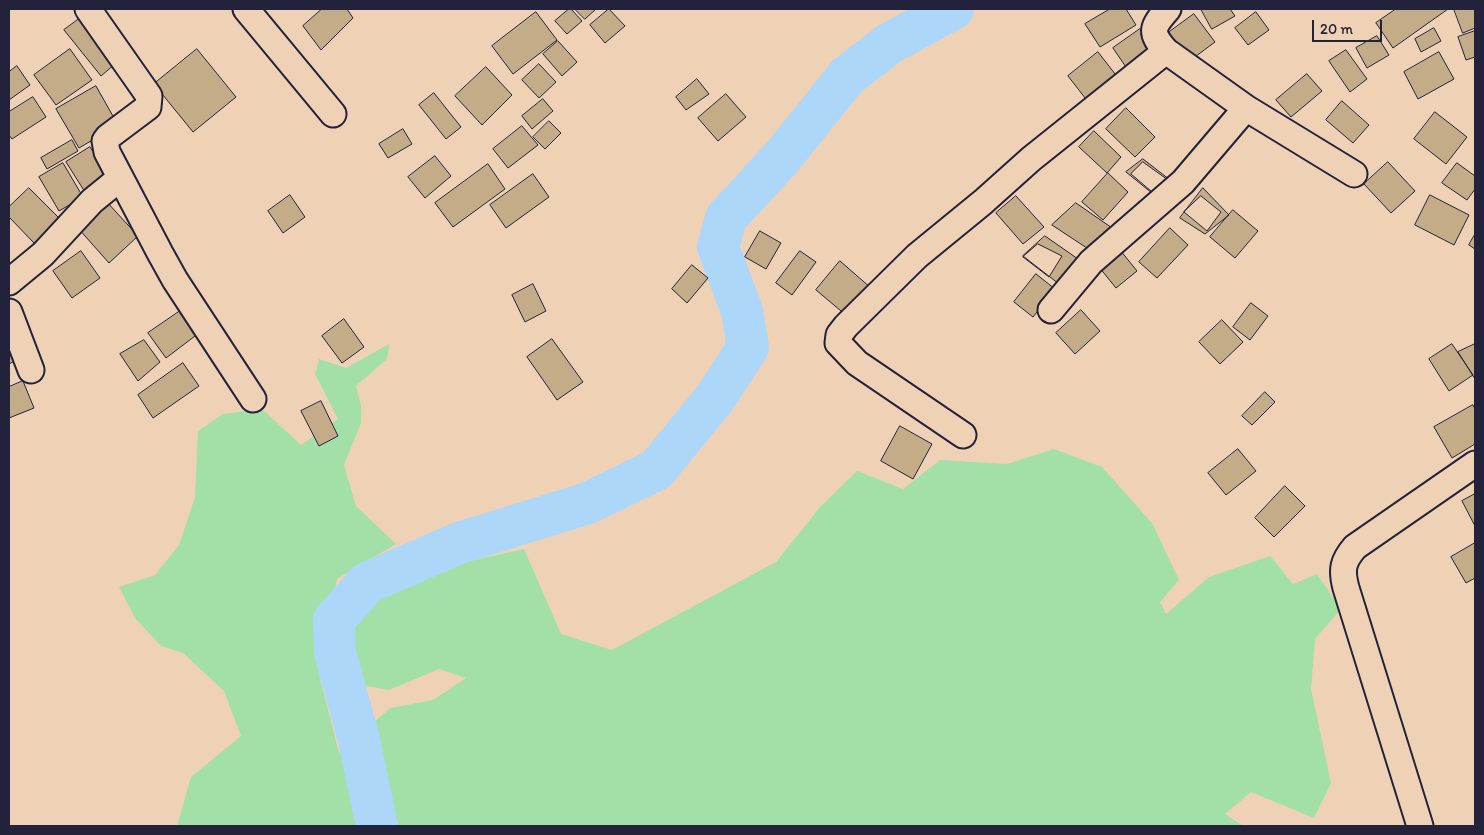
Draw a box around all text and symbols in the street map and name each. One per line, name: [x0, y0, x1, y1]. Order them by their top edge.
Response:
scale bar: [1314, 10, 1384, 42]
text: 20 m: [1320, 20, 1353, 38]

